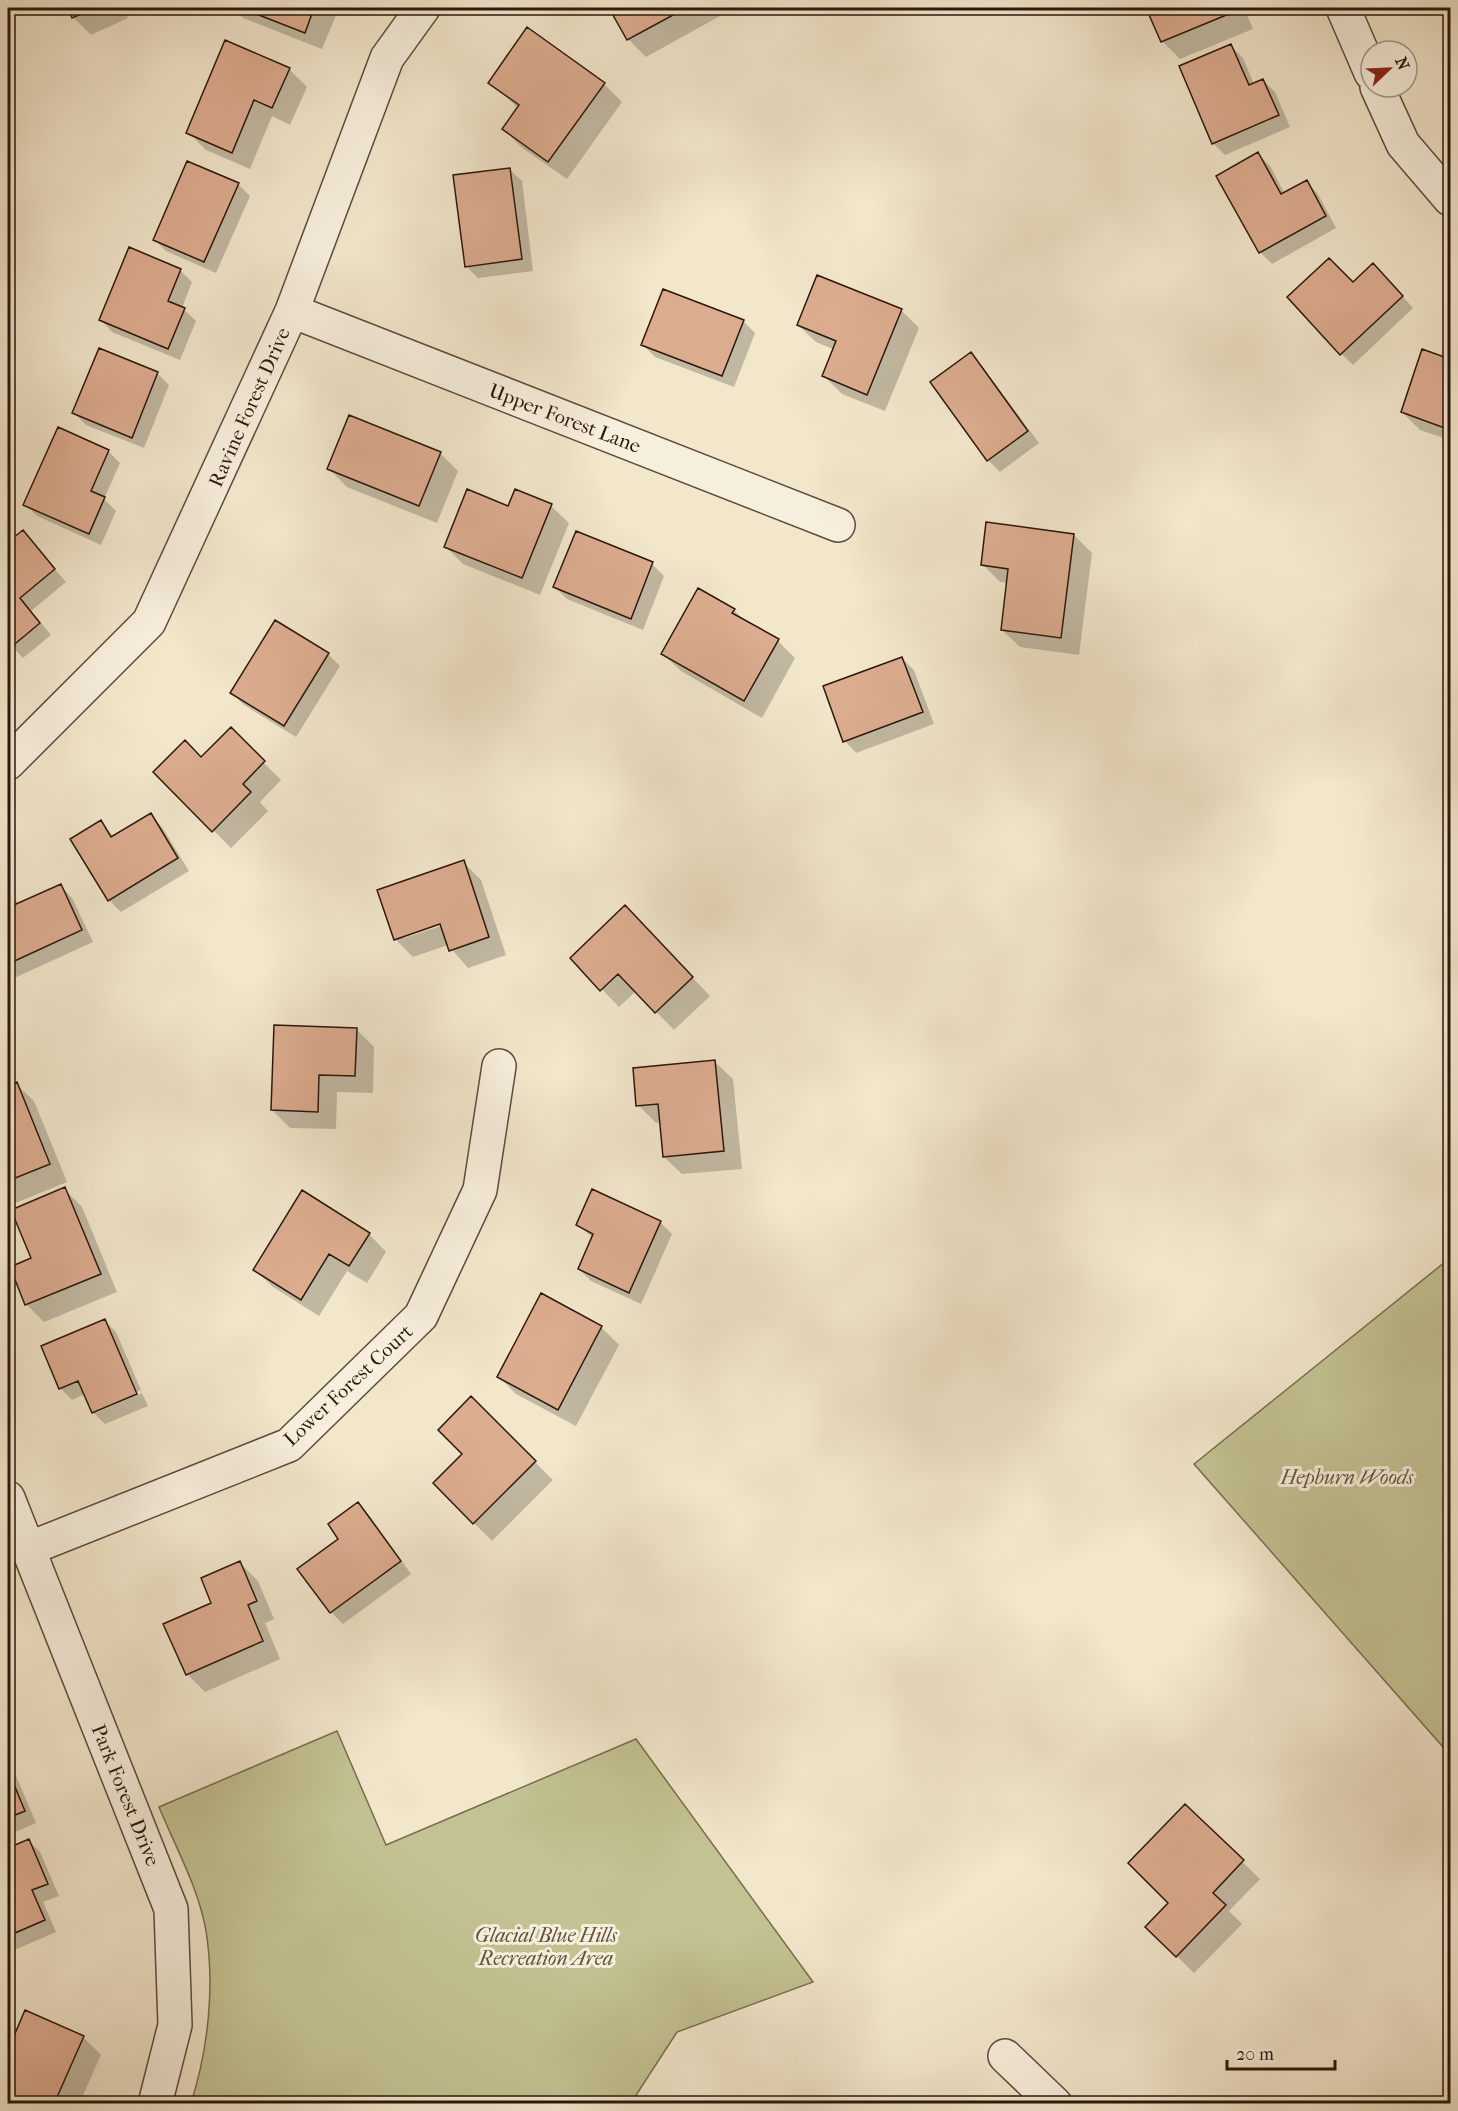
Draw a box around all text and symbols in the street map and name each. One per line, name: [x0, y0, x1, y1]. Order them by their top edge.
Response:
north arrow: [1359, 39, 1419, 99]
text: N: [1391, 54, 1414, 73]
street label: Ravine Forest Drive: [204, 324, 295, 490]
street label: Upper Forest Lane: [486, 379, 644, 458]
street label: Lower Forest Court: [279, 1320, 417, 1451]
park label: Hepburn Woods: [1280, 1466, 1414, 1489]
street label: Park Forest Drive: [87, 1721, 164, 1869]
park label: Glacial Blue Hills Recreation Area: [475, 1924, 618, 1970]
scale bar: [1227, 2033, 1335, 2071]
text: 20 m: [1236, 2044, 1274, 2065]

